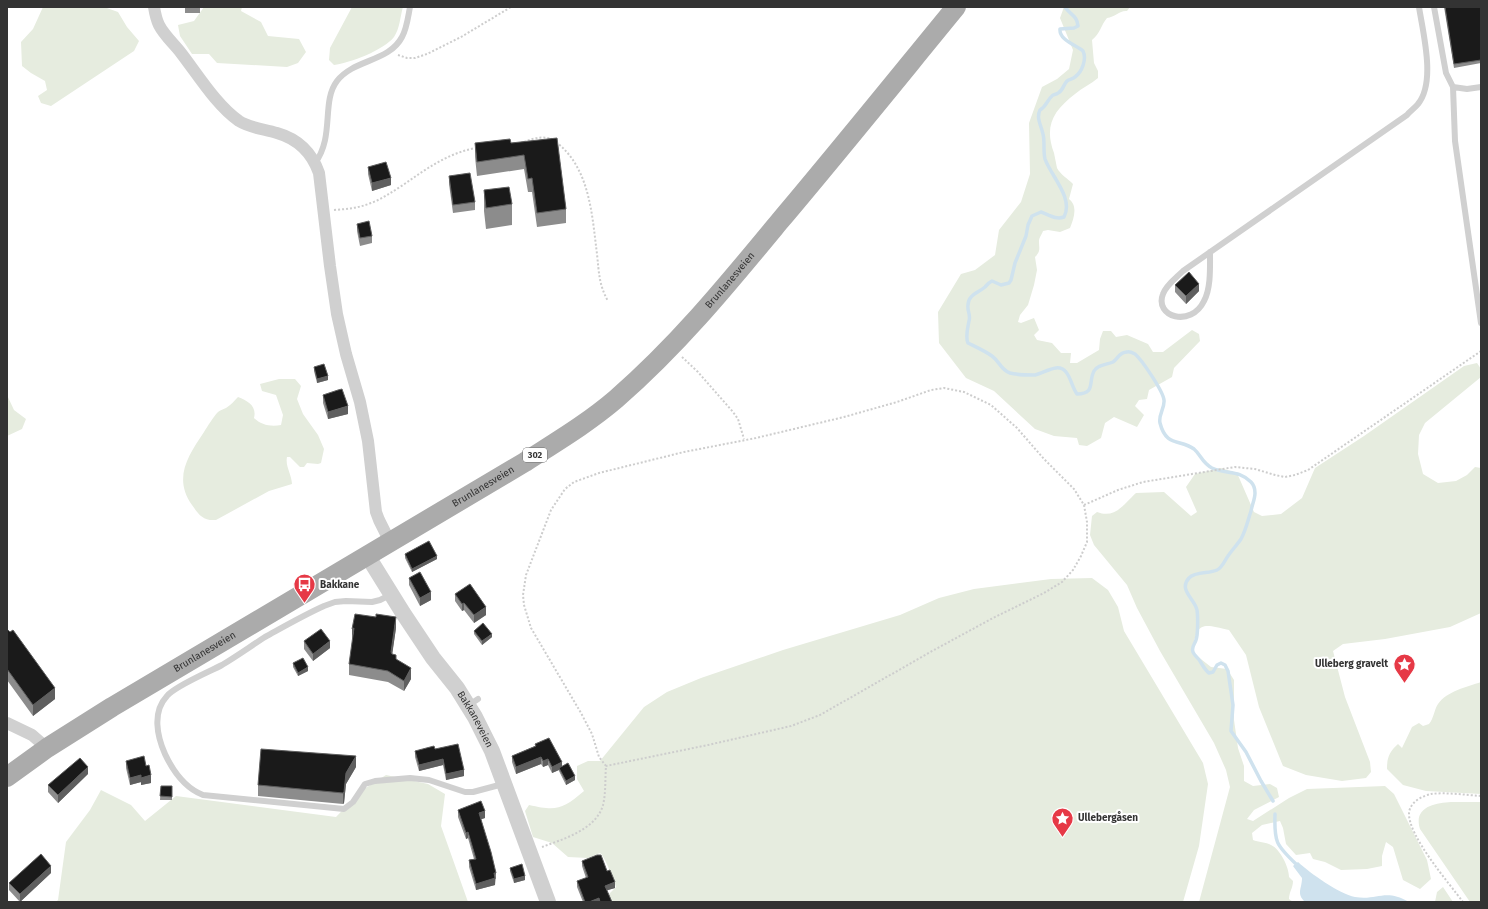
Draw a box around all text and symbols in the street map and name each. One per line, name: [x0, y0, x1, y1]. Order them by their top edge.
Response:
street label: Brunlanesveien: [703, 250, 757, 311]
road number: 302: [523, 448, 547, 462]
street label: Brunlanesveien: [450, 464, 517, 510]
bus stop icon: Bakkane: [292, 572, 318, 605]
place label: Bakkane: [320, 579, 360, 591]
street label: Brunlanesveien: [171, 629, 238, 675]
place icon: Ulleberg gravelt: [1391, 651, 1417, 684]
place label: Ulleberg gravelt: [1315, 658, 1388, 670]
street label: Bakkaneveien: [454, 689, 495, 750]
place icon: Ullebergåsen: [1049, 805, 1075, 838]
place label: Ullebergåsen: [1078, 811, 1138, 824]

